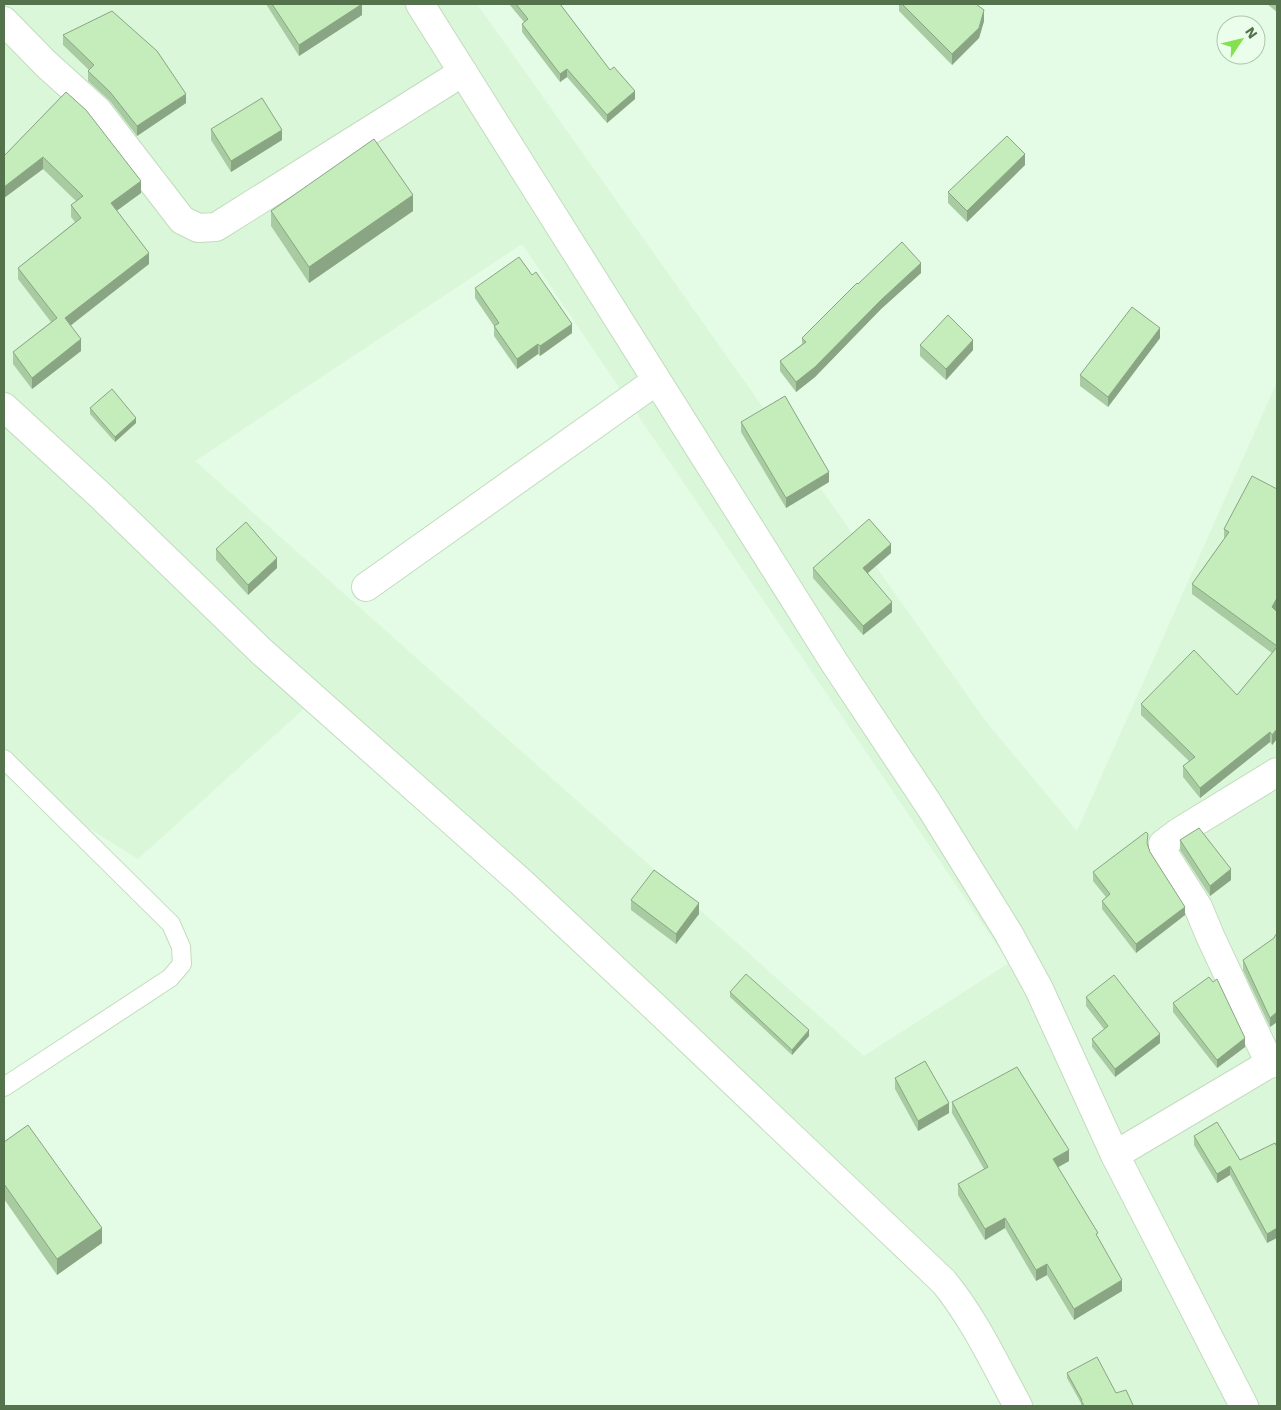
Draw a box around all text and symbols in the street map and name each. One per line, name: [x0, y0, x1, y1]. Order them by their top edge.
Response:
north arrow: [1216, 15, 1266, 65]
text: N: [1242, 24, 1261, 41]

